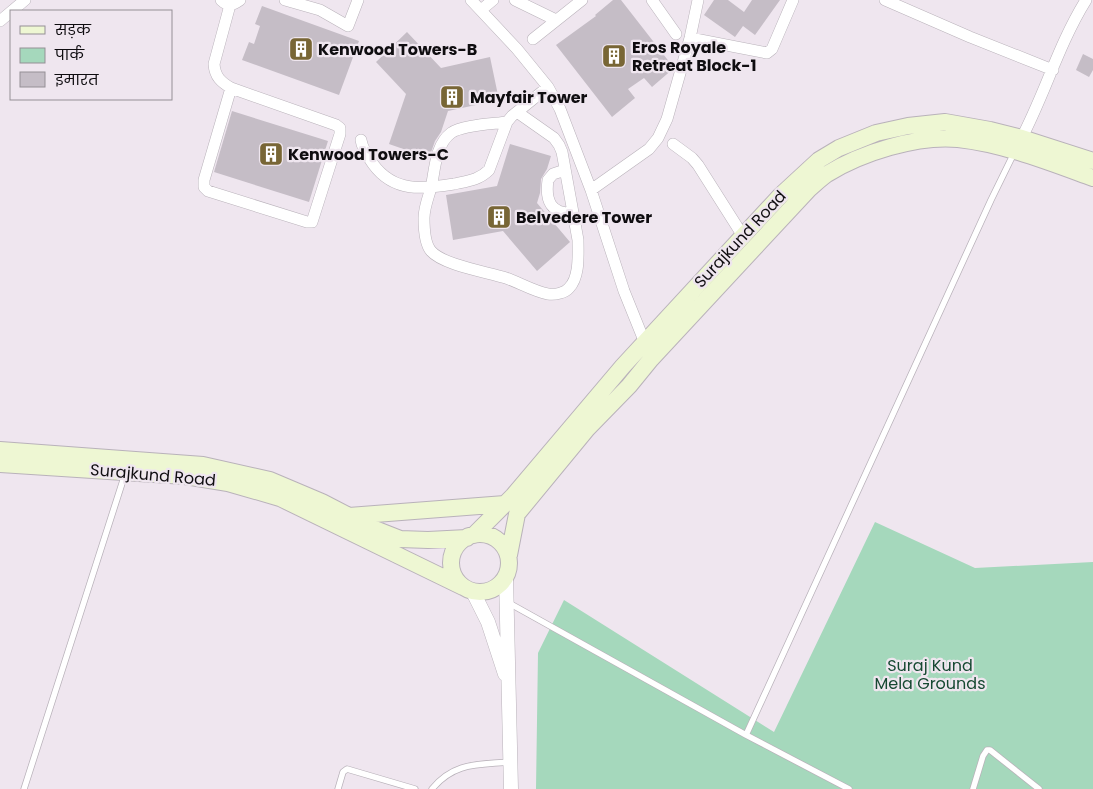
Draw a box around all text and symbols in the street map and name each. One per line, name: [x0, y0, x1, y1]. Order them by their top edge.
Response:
legend: [10, 10, 172, 100]
text: सड़क: [54, 19, 92, 40]
building icon: Kenwood Towers-B: [288, 36, 314, 62]
place label: Eros Royale Retreat Block-1: [632, 36, 757, 77]
place label: Kenwood Towers-B: [318, 38, 477, 61]
building icon: Eros Royale Retreat Block-1: [601, 43, 627, 69]
text: पार्क: [54, 44, 85, 65]
text: इमारत: [54, 69, 99, 90]
building icon: Mayfair Tower: [439, 84, 465, 110]
place label: Mayfair Tower: [470, 86, 588, 109]
building icon: Kenwood Towers-C: [258, 141, 284, 167]
place label: Kenwood Towers-C: [288, 143, 449, 166]
street label: Surajkund Road: [689, 185, 791, 293]
building icon: Belvedere Tower: [486, 204, 512, 230]
place label: Belvedere Tower: [516, 206, 652, 229]
street label: Surajkund Road: [89, 458, 217, 492]
park label: Suraj Kund Mela Grounds: [874, 654, 986, 695]

